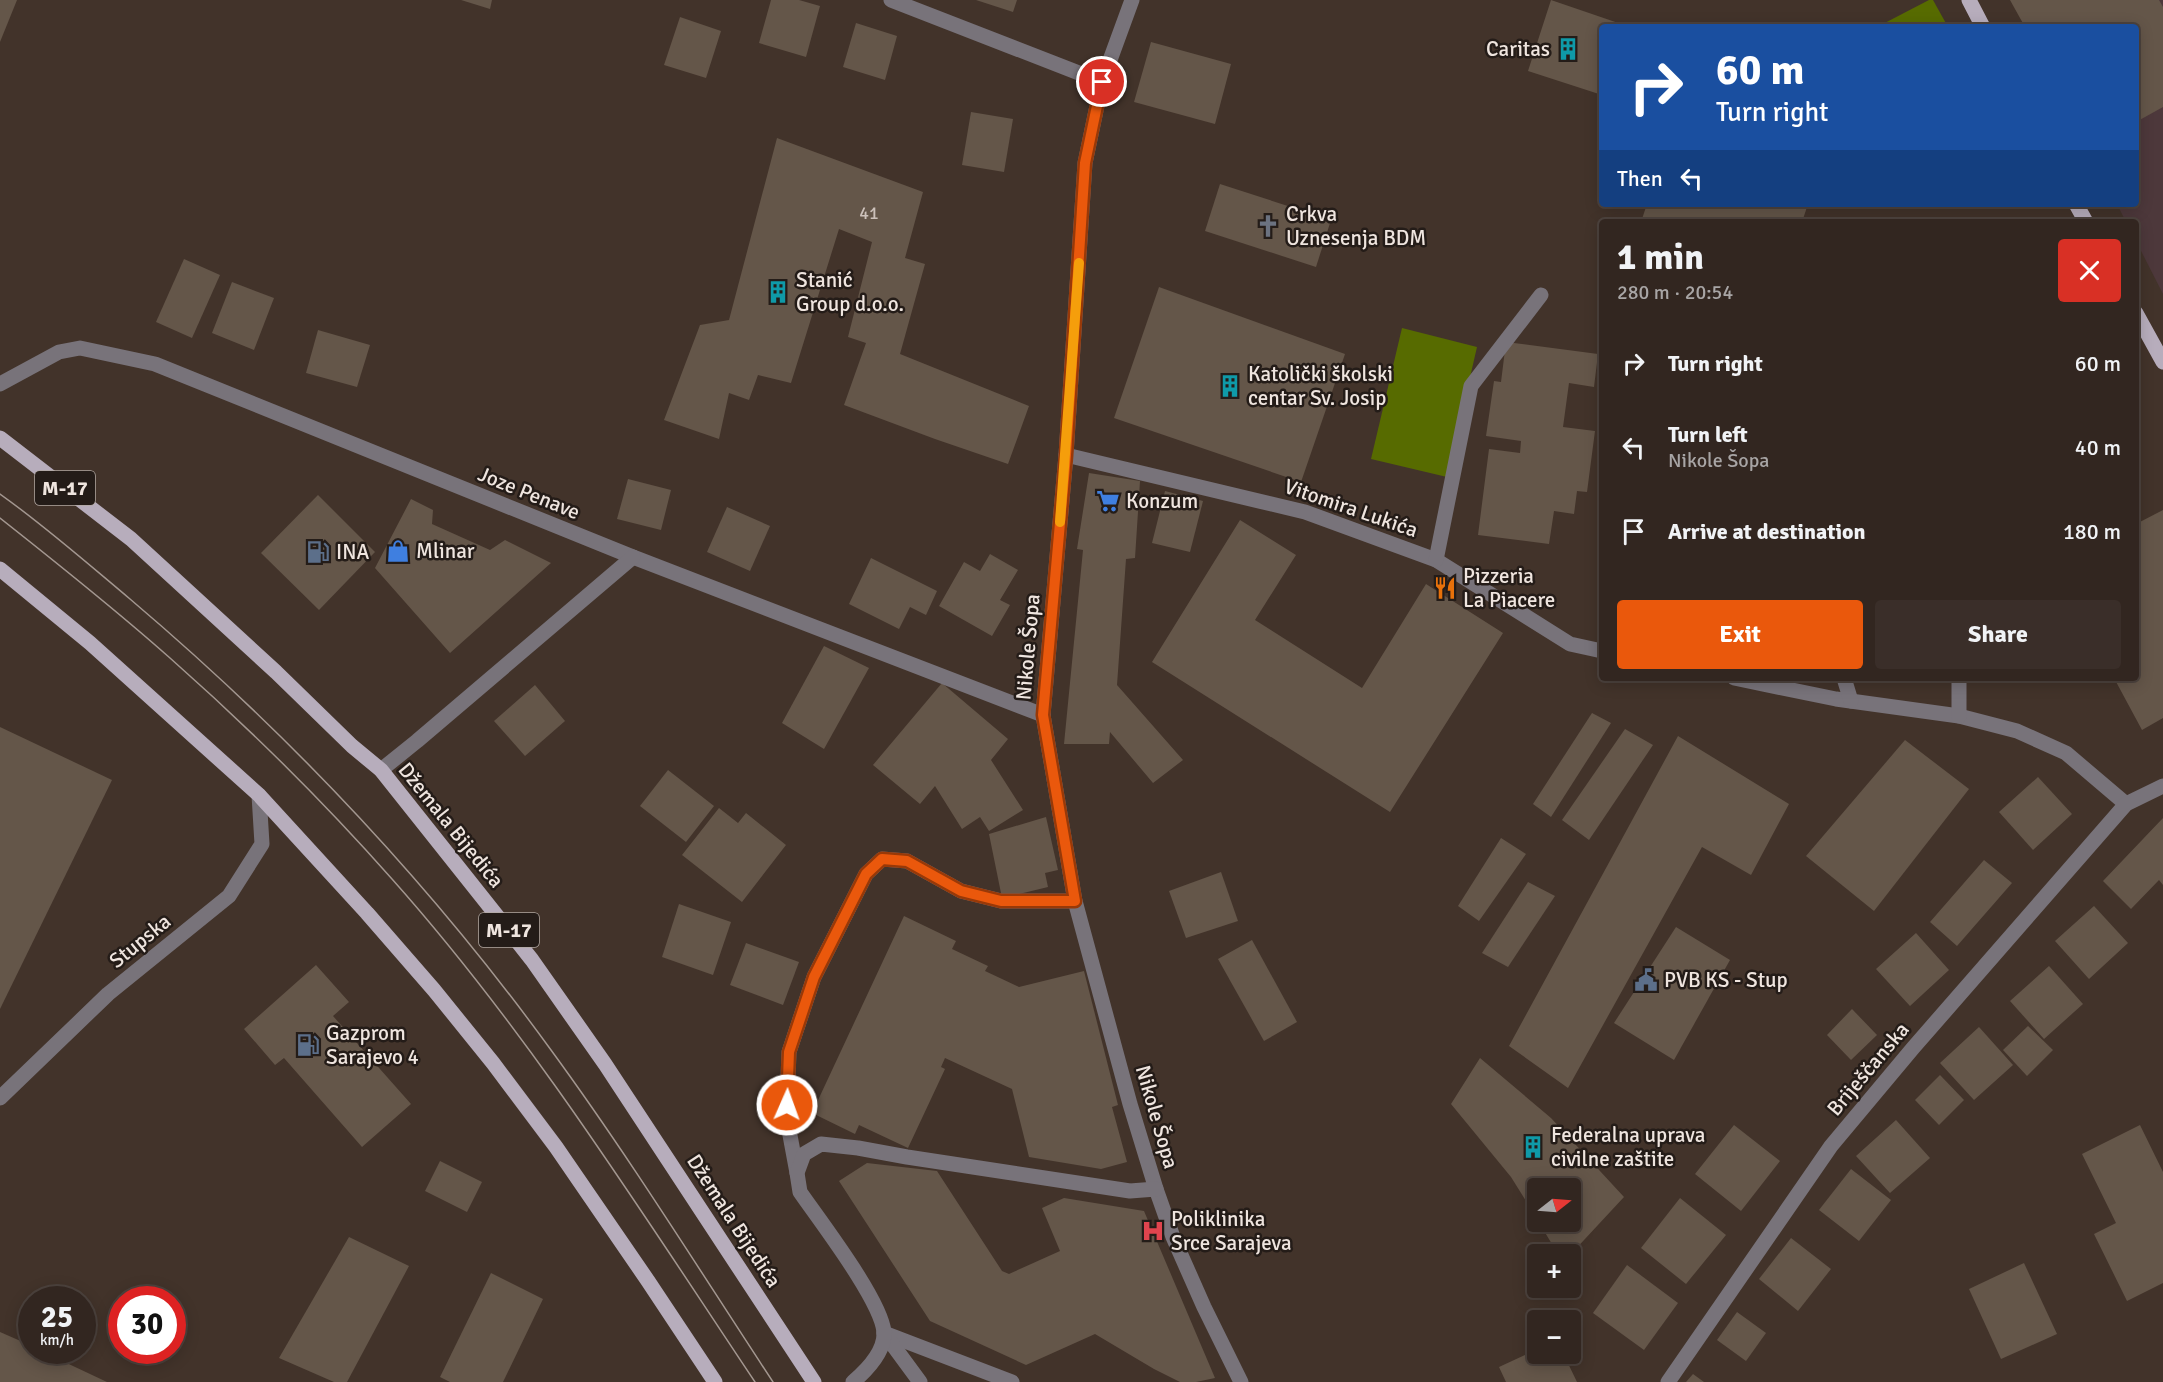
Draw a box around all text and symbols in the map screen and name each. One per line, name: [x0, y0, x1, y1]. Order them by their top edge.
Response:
place label: Caritas: [1486, 36, 1550, 62]
building icon: Caritas: [1555, 36, 1581, 62]
text: 60 m: [1716, 45, 1805, 96]
icon: right: [1617, 48, 1695, 126]
pin: [1076, 56, 1127, 107]
icon: arrive: [1085, 65, 1118, 98]
text: Turn right: [1716, 96, 1829, 129]
icon: left: [1675, 162, 1708, 195]
text: Then: [1617, 165, 1663, 192]
place label: Crkva Uznesenja BDM: [1286, 201, 1426, 251]
house number: 41: [859, 202, 879, 224]
church icon: Crkva Uznesenja BDM: [1255, 213, 1281, 239]
text: 1 min: [1617, 235, 1704, 280]
button: close: [2058, 239, 2121, 302]
place label: Stanić Group d.o.o.: [796, 267, 904, 317]
building icon: Stanić Group d.o.o.: [765, 279, 791, 305]
text: 280 m · 20:54: [1617, 280, 1733, 305]
icon: right: [1617, 347, 1650, 380]
text: Turn right: [1668, 350, 1763, 377]
text: 60 m: [2075, 350, 2121, 377]
place label: Katolički školski centar Sv. Josip: [1248, 361, 1393, 411]
building icon: Katolički školski centar Sv. Josip: [1217, 373, 1243, 399]
text: Turn left: [1668, 421, 1748, 448]
icon: left: [1617, 431, 1650, 464]
text: 40 m: [2075, 434, 2121, 461]
text: Nikole Šopa: [1668, 448, 1769, 473]
street label: Joze Penave: [474, 461, 584, 525]
road number: M-17: [35, 471, 95, 505]
street label: Vitomira Lukića: [1281, 473, 1421, 543]
supermarket icon: Konzum: [1095, 488, 1121, 514]
place label: Konzum: [1126, 488, 1198, 514]
icon: arrive: [1617, 515, 1650, 548]
text: Arrive at destination: [1668, 518, 1865, 545]
text: 180 m: [2063, 518, 2121, 545]
shop icon: Mlinar: [385, 538, 411, 564]
place label: Mlinar: [416, 538, 475, 564]
fuel station icon: INA: [305, 539, 331, 565]
place label: INA: [336, 539, 369, 565]
place label: Pizzeria La Piacere: [1463, 563, 1555, 613]
restaurant icon: Pizzeria La Piacere: [1432, 575, 1458, 601]
street label: Nikole Šopa: [1010, 593, 1046, 701]
button: Exit: [1617, 600, 1863, 669]
button: Share: [1875, 600, 2121, 669]
street label: Džemala Bijedića: [392, 757, 510, 893]
street label: Stupska: [104, 908, 176, 974]
road number: M-17: [479, 913, 539, 947]
public building icon: PVB KS - Stup: [1633, 967, 1659, 993]
place label: PVB KS - Stup: [1664, 967, 1788, 993]
street label: Briješčanska: [1821, 1017, 1915, 1121]
place label: Gazprom Sarajevo 4: [326, 1020, 419, 1070]
fuel station icon: Gazprom Sarajevo 4: [295, 1032, 321, 1058]
street label: Nikole Šopa: [1130, 1062, 1184, 1172]
position arrow: [755, 1073, 819, 1137]
place label: Federalna uprava civilne zaštite: [1551, 1122, 1705, 1172]
building icon: Federalna uprava civilne zaštite: [1520, 1134, 1546, 1160]
street label: Džemala Bijedića: [681, 1149, 787, 1293]
north arrow: [1527, 1178, 1581, 1232]
map controls: [1527, 1178, 1581, 1364]
place label: Poliklinika Srce Sarajeva: [1171, 1206, 1292, 1256]
hospital icon: Poliklinika Srce Sarajeva: [1140, 1218, 1166, 1244]
button: +: [1527, 1244, 1581, 1298]
speed limit sign: 30: [108, 1286, 186, 1364]
text: 25: [41, 1299, 73, 1336]
button: −: [1527, 1310, 1581, 1364]
text: km/h: [40, 1331, 74, 1349]

